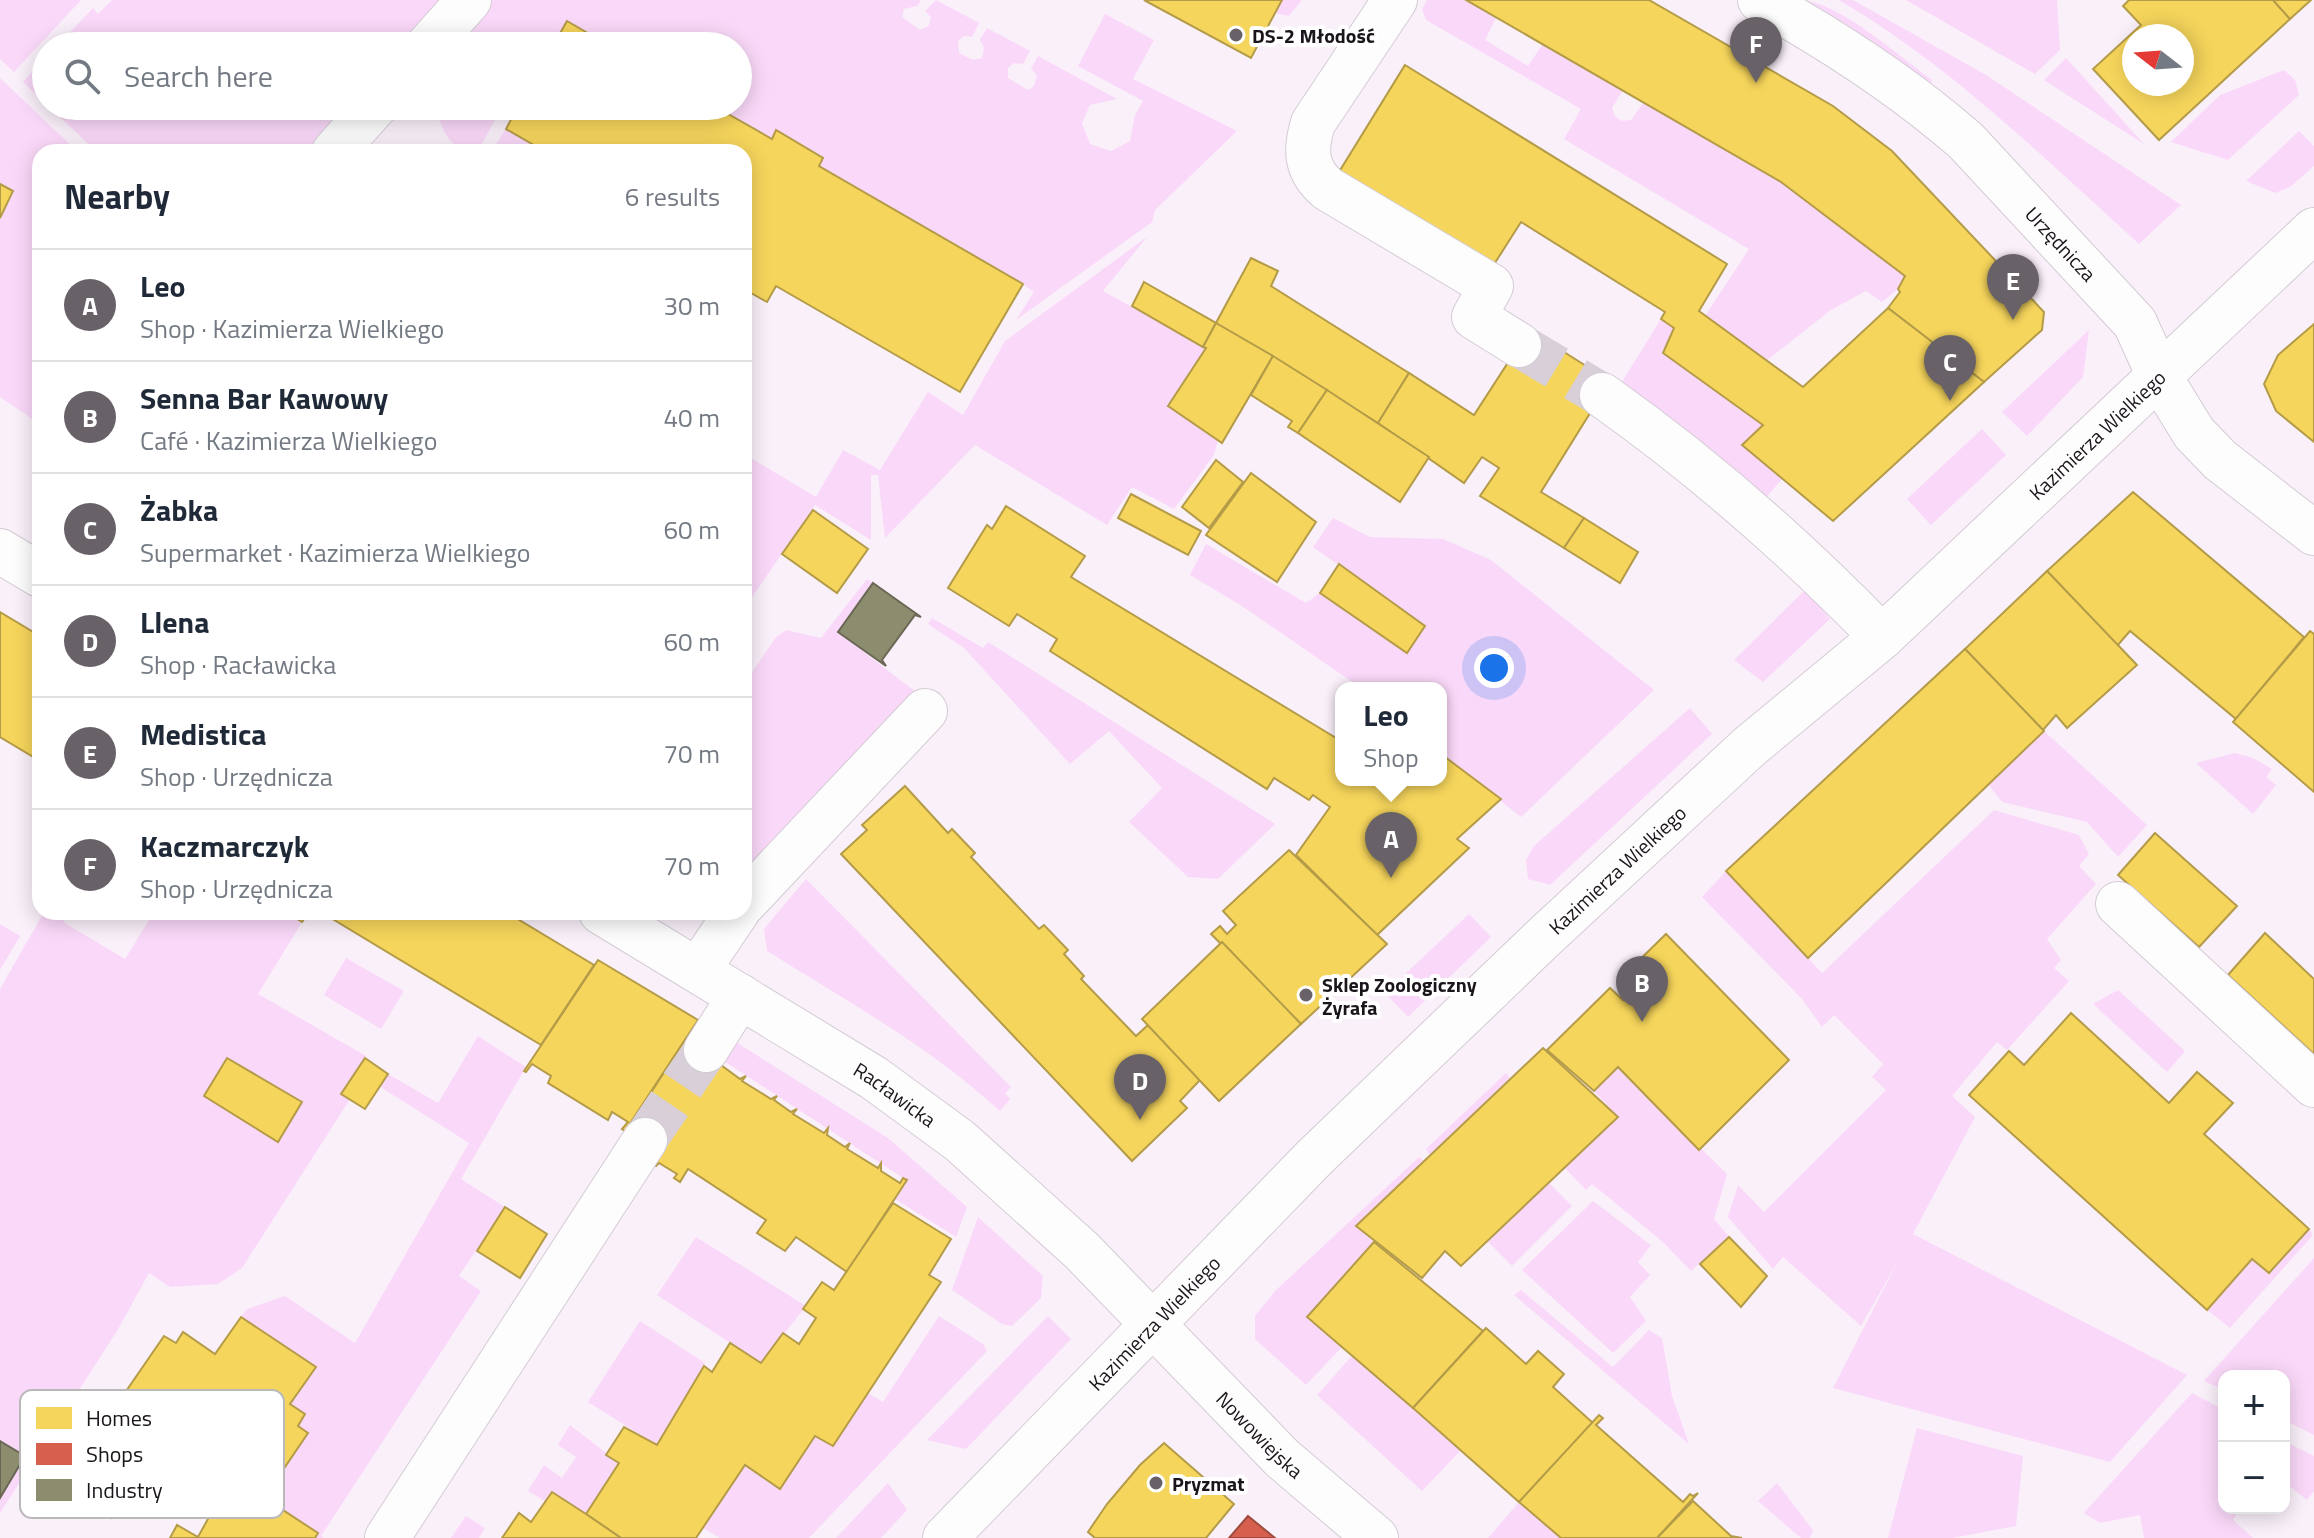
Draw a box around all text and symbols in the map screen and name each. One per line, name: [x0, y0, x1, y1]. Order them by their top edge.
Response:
pin: F: [1730, 17, 1782, 83]
place label: DS-2 Młodość: [1252, 20, 1375, 51]
north arrow: [2122, 24, 2194, 96]
marker: DS-2 Młodość: [1227, 26, 1245, 44]
search box: [32, 32, 752, 120]
text: Search here: [124, 53, 273, 99]
icon: search: [60, 54, 104, 98]
text: Nearby: [64, 170, 170, 222]
text: 6 results: [625, 177, 720, 216]
street label: Urzędnicza: [2018, 199, 2104, 288]
pin: E: [1987, 254, 2039, 320]
text: Leo: [140, 263, 185, 309]
text: A: [82, 286, 98, 325]
text: 30 m: [663, 286, 720, 325]
text: Shop · Kazimierza Wielkiego: [140, 309, 444, 348]
pin: C: [1924, 335, 1976, 401]
street label: Kazimierza Wielkiego: [2021, 362, 2172, 507]
text: Senna Bar Kawowy: [140, 375, 388, 421]
text: B: [82, 398, 98, 437]
text: 40 m: [663, 398, 720, 437]
text: Café · Kazimierza Wielkiego: [140, 421, 437, 460]
text: Żabka: [140, 487, 218, 533]
text: C: [83, 510, 97, 549]
text: 60 m: [663, 510, 720, 549]
text: Supermarket · Kazimierza Wielkiego: [140, 533, 531, 572]
text: Llena: [140, 599, 209, 645]
text: D: [82, 622, 98, 661]
text: 60 m: [663, 622, 720, 661]
text: Shop · Racławicka: [140, 645, 336, 684]
your location: [1474, 648, 1514, 688]
popup: [1335, 682, 1447, 786]
text: Leo: [1363, 692, 1409, 738]
text: Medistica: [140, 711, 267, 757]
text: E: [83, 734, 97, 773]
text: 70 m: [663, 734, 720, 773]
text: Shop: [1363, 738, 1419, 777]
text: Shop · Urzędnicza: [140, 757, 333, 796]
street label: Kazimierza Wielkiego: [1541, 797, 1693, 942]
pin: A: [1365, 812, 1417, 878]
text: Kaczmarczyk: [140, 823, 309, 869]
text: F: [83, 846, 97, 885]
text: 70 m: [663, 846, 720, 885]
text: Shop · Urzędnicza: [140, 869, 333, 908]
pin: B: [1616, 956, 1668, 1022]
place label: Sklep Zoologiczny Żyrafa: [1322, 969, 1477, 1023]
marker: Sklep Zoologiczny Żyrafa: [1297, 986, 1315, 1004]
street label: Racławicka: [848, 1054, 943, 1134]
pin: D: [1114, 1054, 1166, 1120]
street label: Kazimierza Wielkiego: [1081, 1248, 1227, 1398]
map controls: [2218, 1370, 2290, 1514]
button: +: [2218, 1370, 2290, 1442]
street label: Nowowiejska: [1209, 1384, 1310, 1485]
legend: [20, 1390, 284, 1518]
text: Homes: [86, 1401, 152, 1435]
text: Shops: [86, 1437, 143, 1471]
button: −: [2218, 1442, 2290, 1514]
place label: Pryzmat: [1172, 1468, 1245, 1499]
text: Industry: [86, 1473, 163, 1507]
marker: Pryzmat: [1147, 1474, 1165, 1492]

